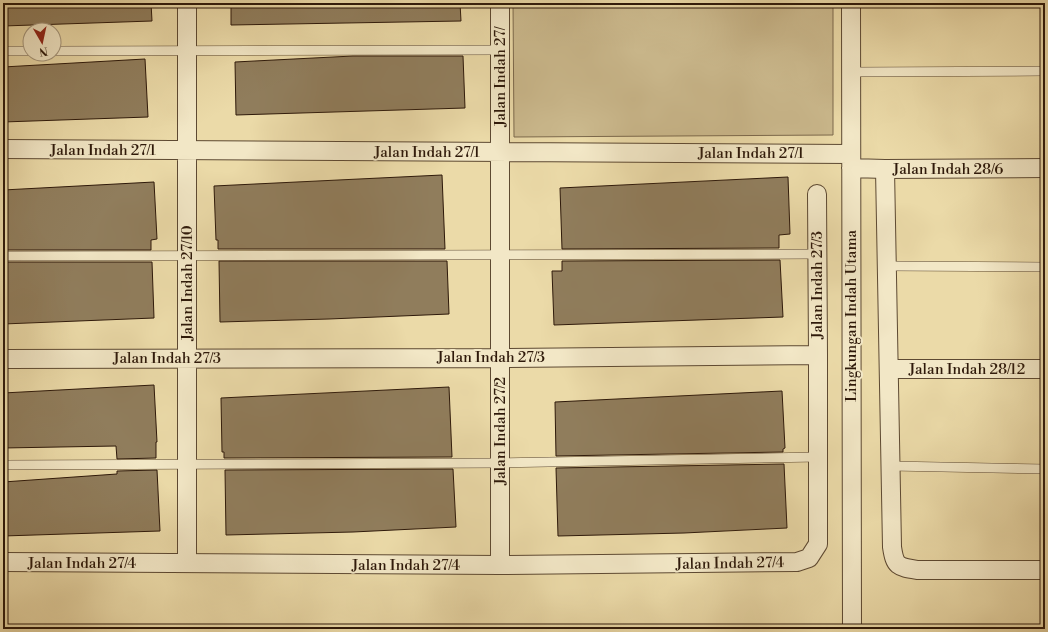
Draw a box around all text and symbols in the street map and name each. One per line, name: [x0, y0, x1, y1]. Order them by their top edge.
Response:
north arrow: [22, 22, 62, 62]
street label: Jalan Indah 27/: [491, 26, 510, 128]
text: N: [38, 43, 49, 59]
street label: Jalan Indah 27/1: [49, 141, 157, 160]
street label: Jalan Indah 27/1: [373, 143, 481, 162]
street label: Jalan Indah 27/1: [697, 144, 805, 163]
street label: Jalan Indah 28/6: [892, 160, 1003, 179]
street label: Jalan Indah 27/10: [178, 225, 197, 342]
street label: Lingkungan Indah Utama: [842, 229, 861, 402]
street label: Jalan Indah 27/3: [808, 231, 827, 340]
street label: Jalan Indah 27/3: [436, 348, 545, 367]
street label: Jalan Indah 27/3: [112, 349, 221, 368]
street label: Jalan Indah 28/12: [908, 360, 1025, 379]
street label: Jalan Indah 27/2: [491, 377, 510, 486]
street label: Jalan Indah 27/4: [675, 553, 785, 574]
street label: Jalan Indah 27/4: [27, 554, 136, 573]
street label: Jalan Indah 27/4: [351, 556, 460, 575]

